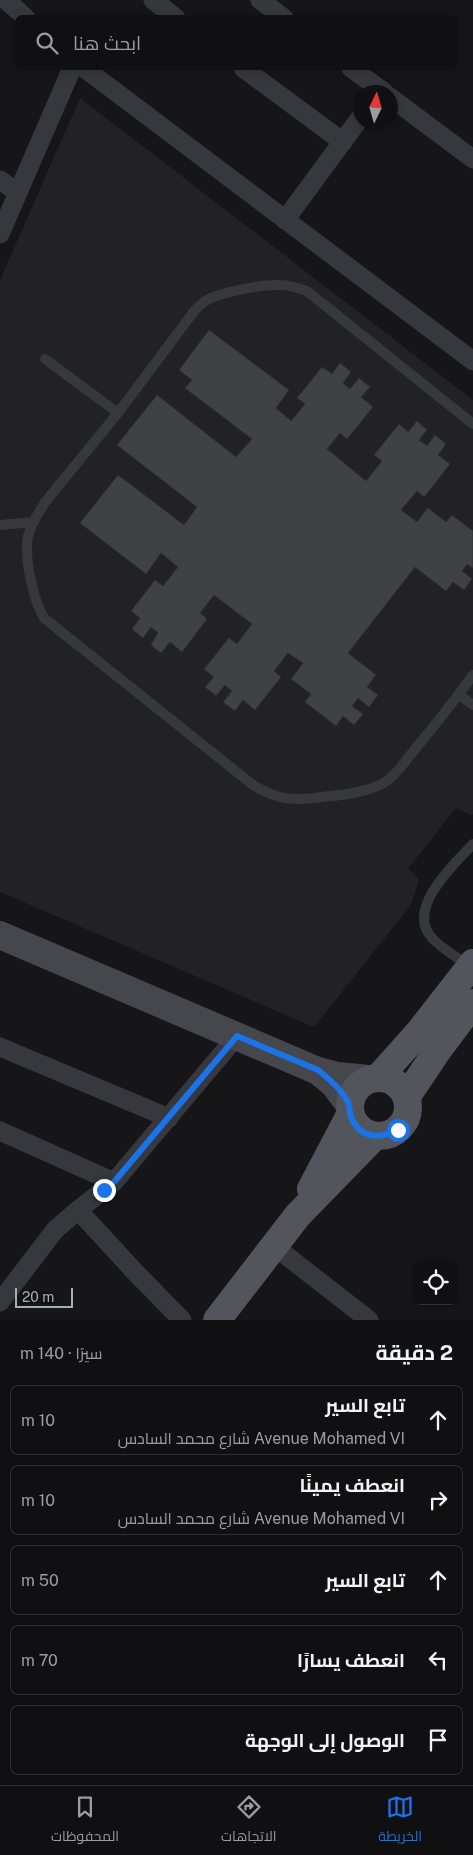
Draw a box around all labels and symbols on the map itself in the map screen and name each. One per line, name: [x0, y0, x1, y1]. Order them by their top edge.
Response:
north arrow: [353, 85, 398, 130]
route start: [387, 1119, 410, 1142]
route end: [93, 1179, 116, 1202]
scale bar: [15, 1285, 72, 1308]

